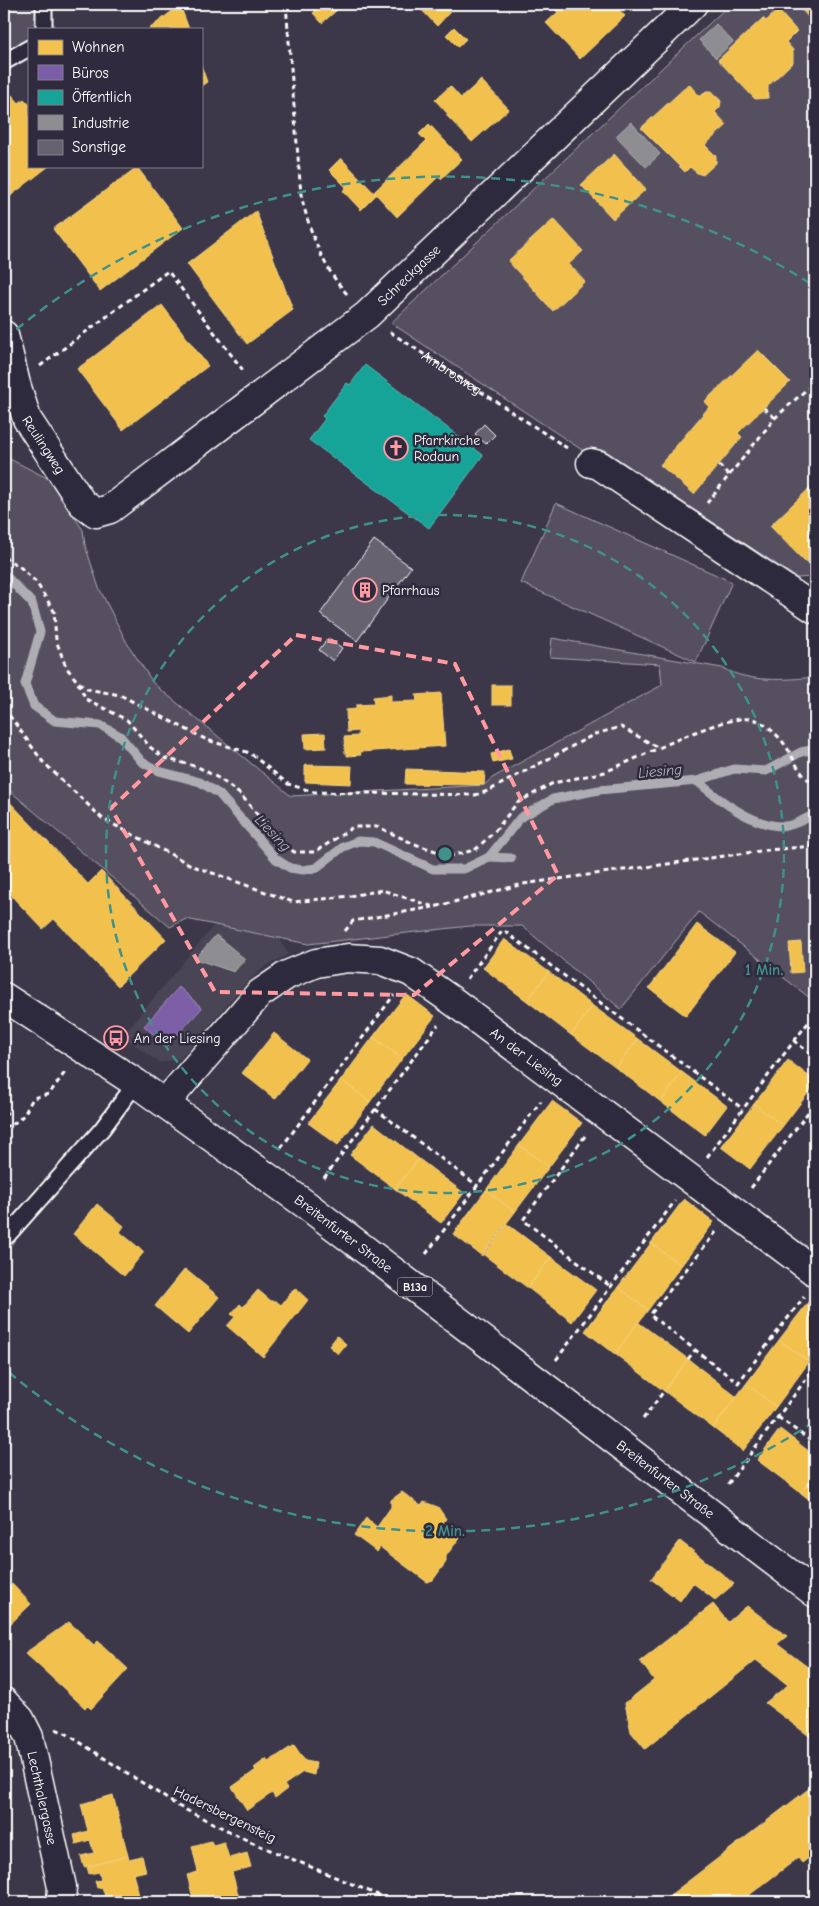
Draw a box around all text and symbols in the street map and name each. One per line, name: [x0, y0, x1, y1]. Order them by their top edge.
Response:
legend: [28, 28, 202, 168]
text: Wohnen: [72, 38, 125, 56]
text: Büros: [72, 64, 109, 82]
text: Öffentlich: [72, 88, 132, 106]
text: Industrie: [72, 114, 130, 132]
text: Sonstige: [72, 138, 126, 156]
street label: Schreckgasse: [374, 241, 444, 310]
street label: Ambrosweg: [418, 347, 485, 399]
street label: Reulingweg: [18, 413, 69, 478]
place label: Pfarrkirche Rodaun: [414, 432, 480, 465]
church icon: Pfarrkirche Rodaun: [383, 435, 409, 461]
building icon: Pfarrhaus: [352, 577, 378, 603]
place label: Pfarrhaus: [382, 582, 440, 599]
water label: Liesing: [637, 760, 683, 782]
water label: Liesing: [251, 811, 295, 855]
centre of rings: [436, 845, 454, 863]
text: 1 Min.: [745, 961, 783, 979]
street label: An der Liesing: [487, 1024, 566, 1089]
bus stop icon: An der Liesing: [103, 1025, 129, 1051]
place label: An der Liesing: [134, 1030, 221, 1047]
street label: Breitenfurter Straße: [291, 1191, 396, 1277]
road number: B13a: [398, 1277, 432, 1296]
street label: Breitenfurter Straße: [613, 1437, 718, 1522]
text: 2 Min.: [425, 1522, 465, 1540]
street label: Lechthalergasse: [23, 1750, 60, 1847]
street label: Hadersbergensteig: [171, 1782, 279, 1847]

